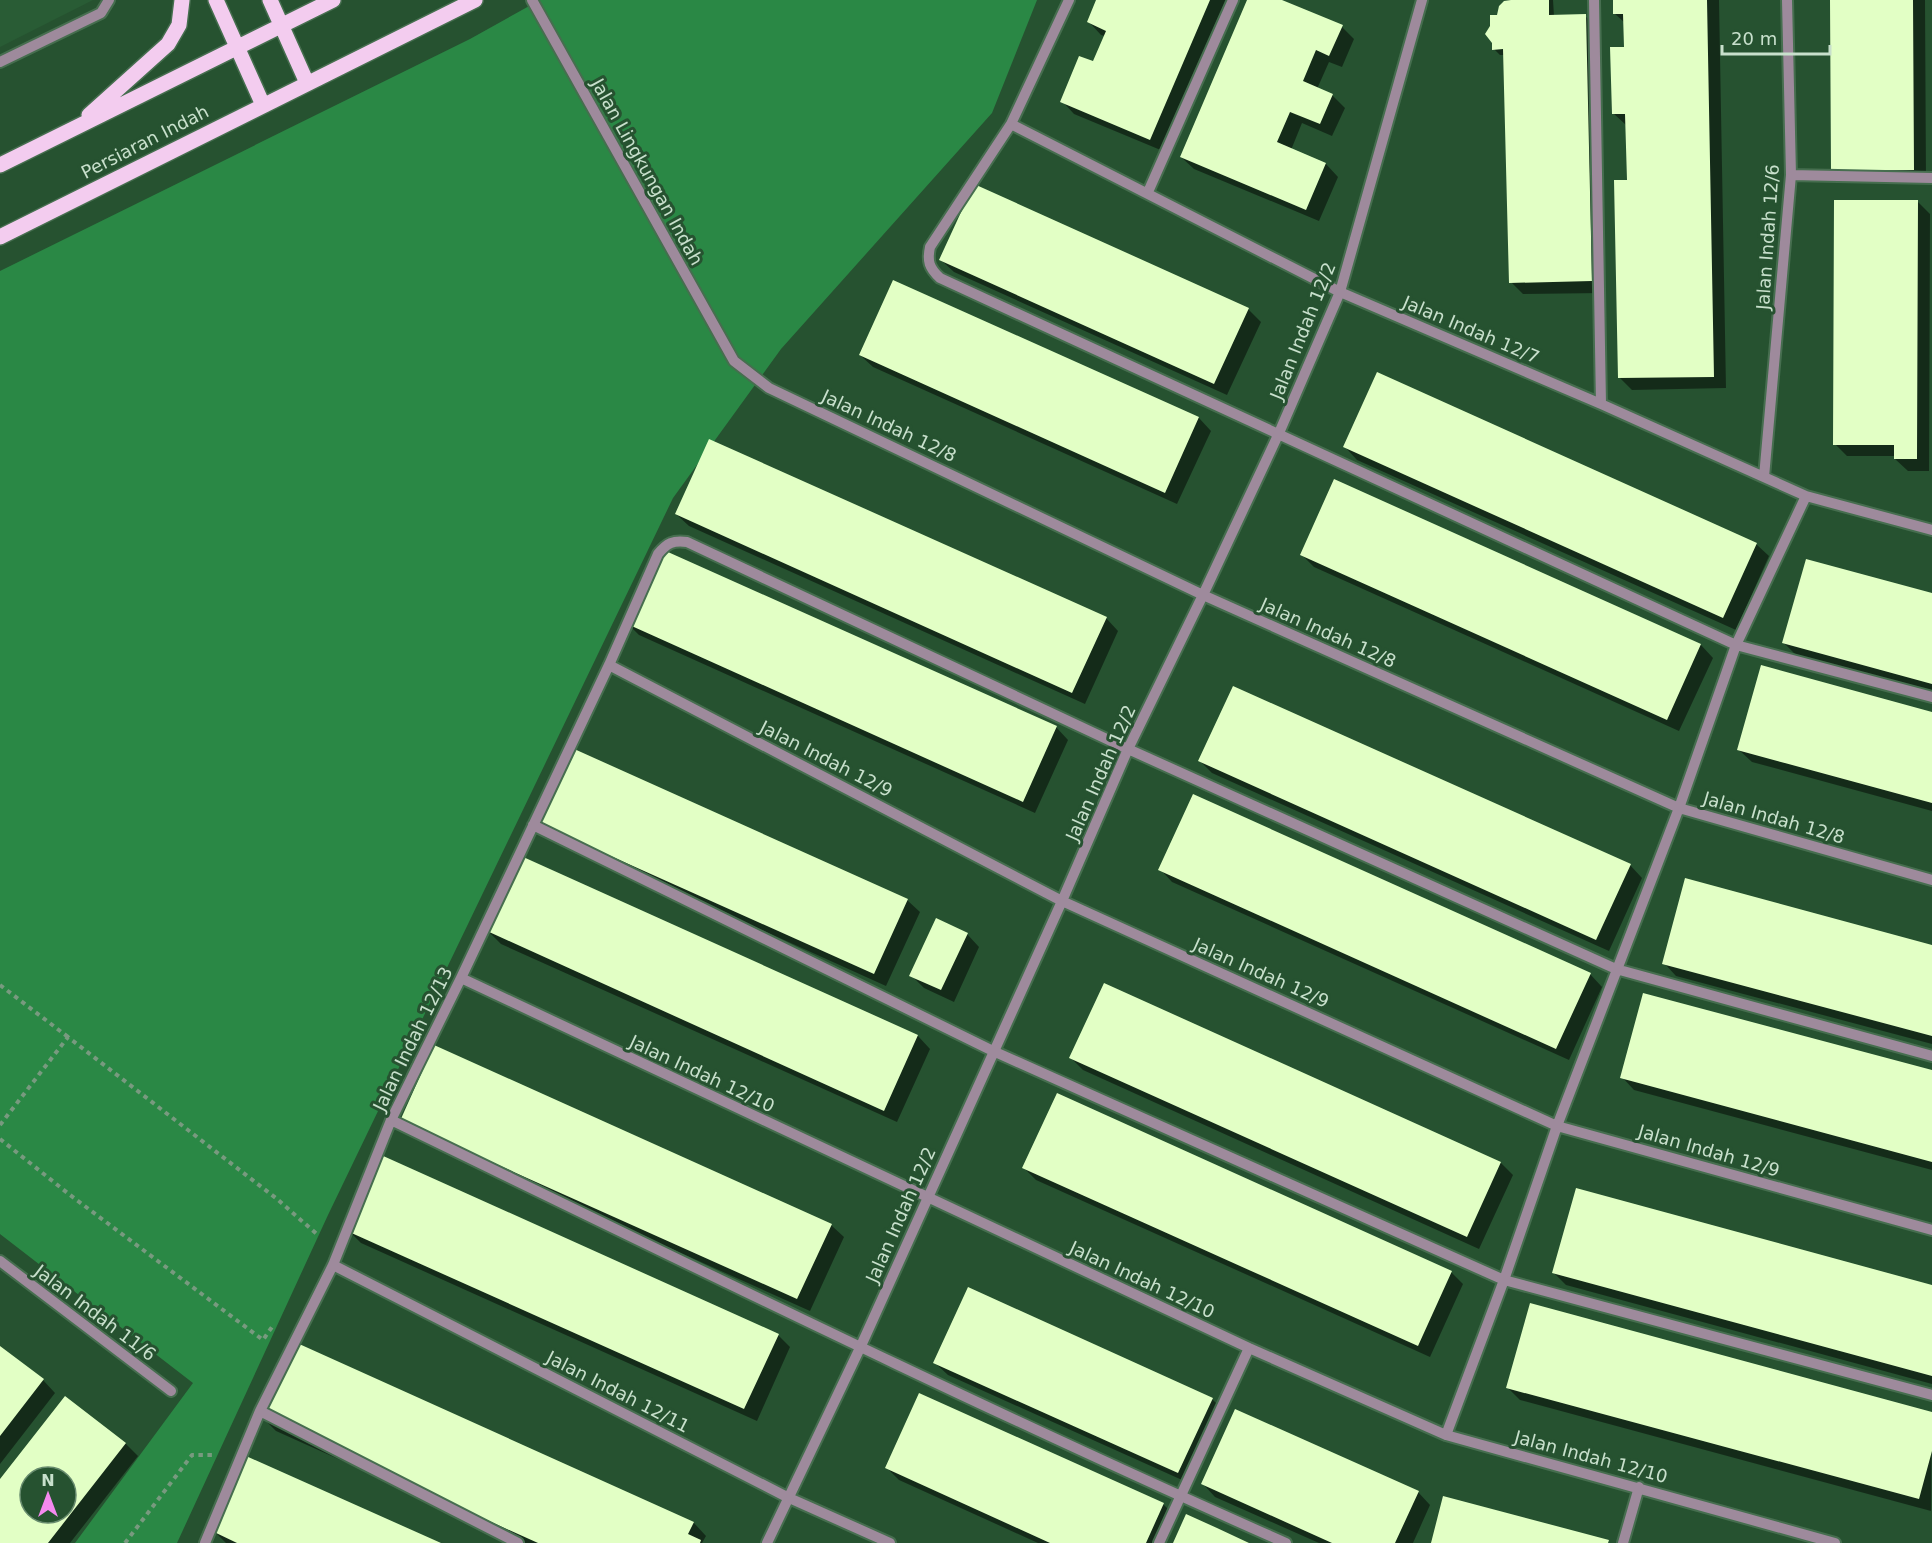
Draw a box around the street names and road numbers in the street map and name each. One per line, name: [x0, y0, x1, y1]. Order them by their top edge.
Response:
street label: Jalan Lingkungan Indah: [587, 74, 708, 269]
street label: Persiaran Indah: [78, 100, 212, 183]
street label: Jalan Indah 12/6: [1752, 163, 1783, 312]
street label: Jalan Indah 12/2: [1265, 259, 1340, 403]
street label: Jalan Indah 12/7: [1399, 291, 1543, 368]
street label: Jalan Indah 12/8: [818, 385, 960, 466]
street label: Jalan Indah 12/8: [1256, 593, 1399, 672]
street label: Jalan Indah 12/2: [1061, 702, 1140, 845]
street label: Jalan Indah 12/9: [755, 716, 896, 801]
street label: Jalan Indah 12/8: [1700, 787, 1847, 848]
street label: Jalan Indah 12/9: [1189, 933, 1332, 1012]
street label: Jalan Indah 12/13: [368, 963, 457, 1115]
street label: Jalan Indah 12/10: [625, 1030, 778, 1116]
street label: Jalan Indah 12/9: [1635, 1120, 1782, 1181]
street label: Jalan Indah 12/2: [861, 1144, 940, 1287]
street label: Jalan Indah 12/10: [1065, 1236, 1218, 1322]
street label: Jalan Indah 11/6: [30, 1260, 160, 1365]
street label: Jalan Indah 12/11: [542, 1346, 693, 1437]
street label: Jalan Indah 12/10: [1511, 1426, 1670, 1487]

